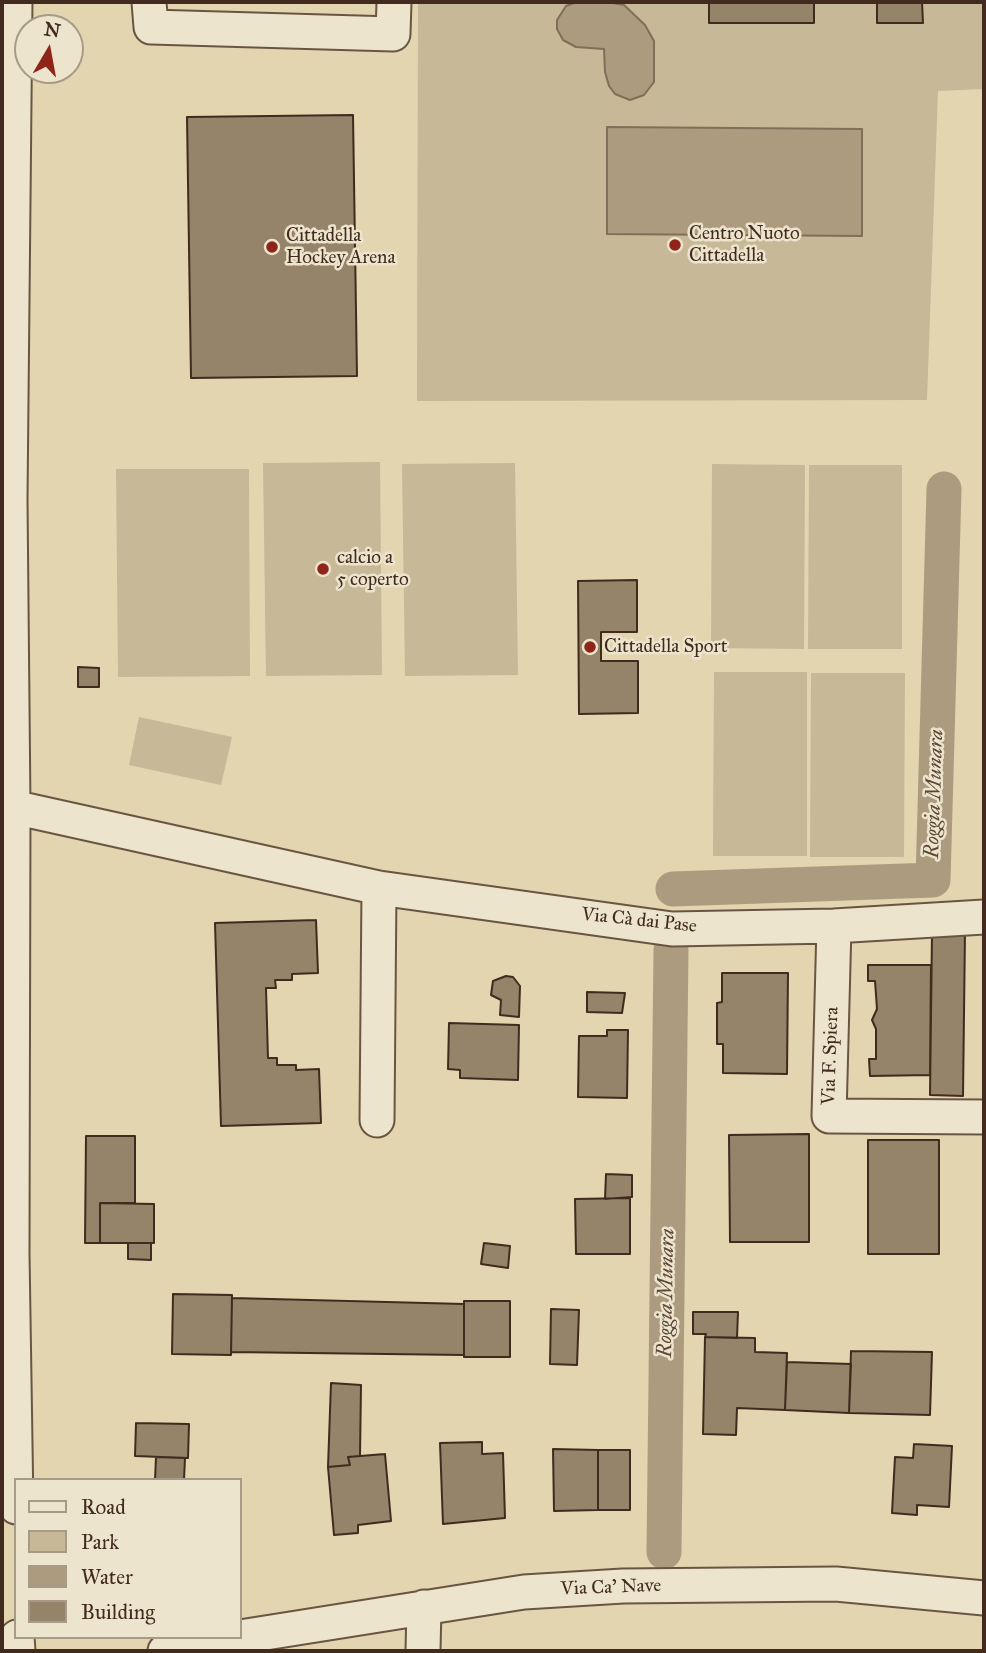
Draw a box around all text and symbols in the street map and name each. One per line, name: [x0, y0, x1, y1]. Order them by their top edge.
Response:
north arrow: [14, 14, 84, 84]
text: N: [42, 17, 62, 43]
place label: Centro Nuoto Cittadella: [689, 223, 800, 267]
place label: Cittadella Hockey Arena: [286, 225, 395, 269]
marker: Centro Nuoto Cittadella: [667, 237, 683, 253]
marker: Cittadella Hockey Arena: [264, 239, 280, 255]
place label: calcio a 5 coperto: [337, 547, 409, 591]
marker: calcio a 5 coperto: [315, 561, 331, 577]
place label: Cittadella Sport: [604, 636, 727, 658]
marker: Cittadella Sport: [582, 639, 598, 655]
water label: Roggia Munara: [920, 729, 950, 859]
street label: Via Cà dai Pase: [580, 904, 698, 938]
street label: Via F. Spiera: [818, 1006, 844, 1106]
water label: Roggia Munara: [653, 1228, 681, 1358]
legend: [14, 1478, 242, 1639]
text: Road: [81, 1494, 126, 1520]
text: Park: [81, 1529, 119, 1555]
text: Water: [81, 1564, 133, 1590]
street label: Via Ca' Nave: [560, 1575, 662, 1601]
text: Building: [81, 1599, 155, 1625]

